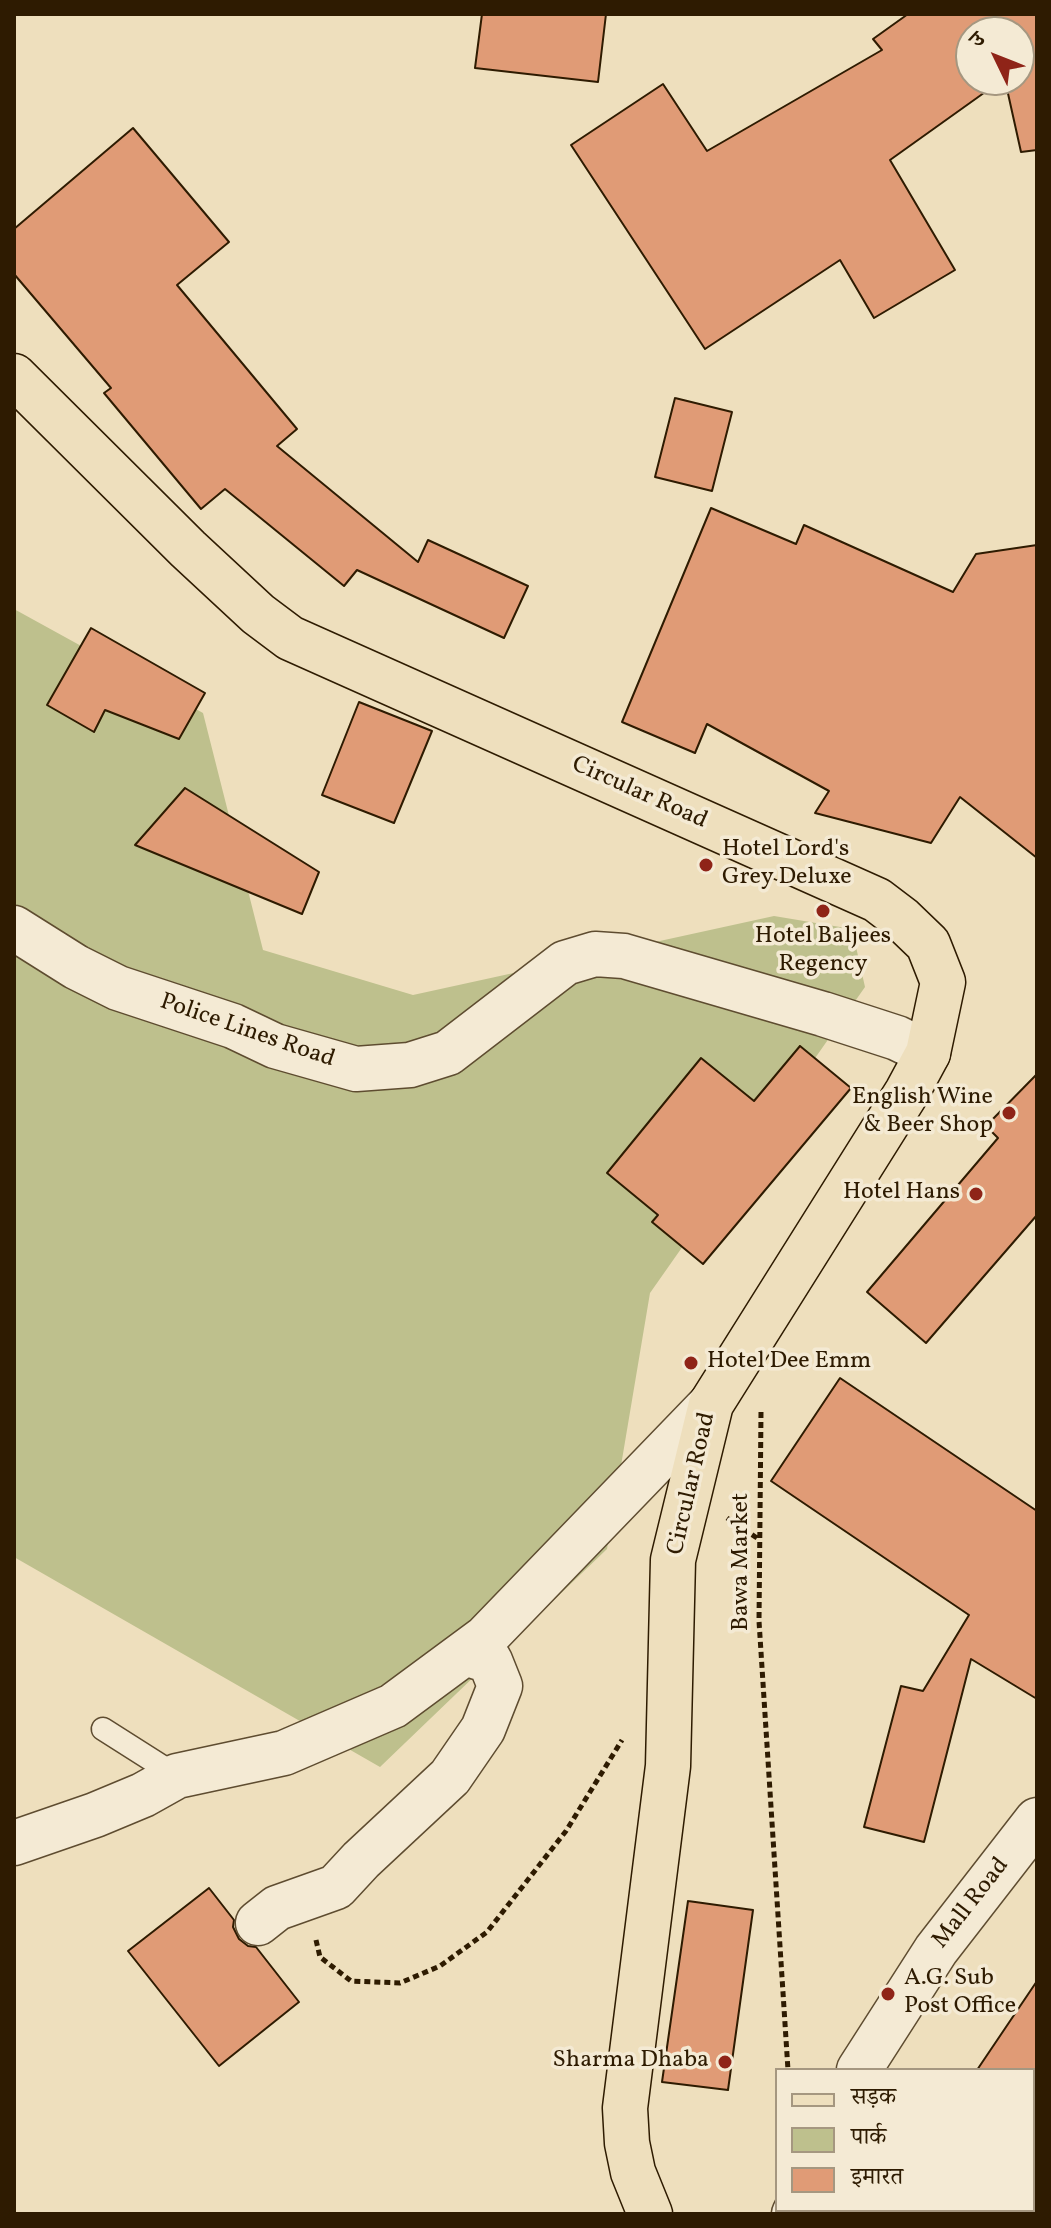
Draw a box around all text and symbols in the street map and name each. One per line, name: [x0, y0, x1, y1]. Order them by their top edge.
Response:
north arrow: [955, 16, 1035, 96]
text: उ: [963, 26, 994, 55]
street label: Circular Road: [567, 751, 711, 837]
place label: Hotel Lord's Grey Deluxe: [722, 837, 852, 893]
marker: Hotel Lord's Grey Deluxe: [697, 856, 715, 874]
marker: Hotel Baljees Regency: [814, 902, 832, 920]
place label: Hotel Baljees Regency: [755, 924, 891, 980]
street label: Police Lines Road: [156, 989, 338, 1075]
place label: English Wine & Beer Shop: [852, 1085, 993, 1141]
marker: English Wine & Beer Shop: [1000, 1104, 1018, 1122]
place label: Hotel Hans: [843, 1180, 960, 1208]
marker: Hotel Hans: [967, 1185, 985, 1203]
place label: Hotel Dee Emm: [707, 1349, 871, 1377]
marker: Hotel Dee Emm: [682, 1354, 700, 1372]
street label: Circular Road: [663, 1410, 723, 1558]
street label: Bawa Market: [729, 1493, 757, 1631]
street label: Mall Road: [928, 1853, 1016, 1955]
place label: A.G. Sub Post Office: [904, 1966, 1016, 2022]
marker: A.G. Sub Post Office: [879, 1985, 897, 2003]
place label: Sharma Dhaba: [553, 2048, 709, 2076]
marker: Sharma Dhaba: [716, 2053, 734, 2071]
legend: [775, 2068, 1035, 2212]
text: सड़क: [851, 2081, 896, 2115]
text: पार्क: [851, 2121, 886, 2155]
text: इमारत: [851, 2161, 903, 2195]

